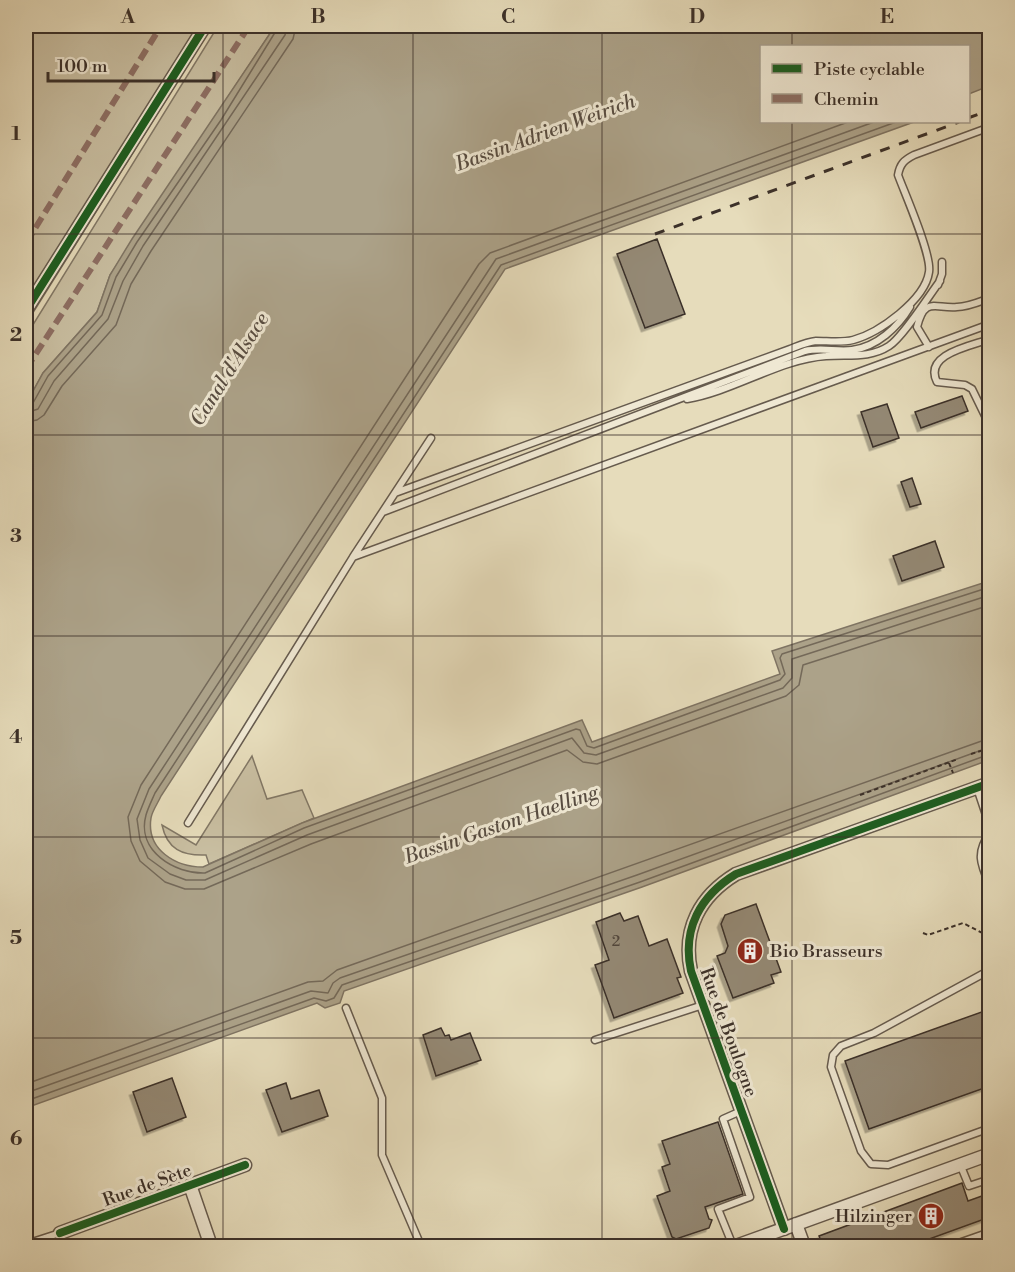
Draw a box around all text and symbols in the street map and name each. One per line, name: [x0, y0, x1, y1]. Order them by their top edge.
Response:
text: A: [120, 5, 136, 30]
text: B: [310, 5, 326, 30]
text: C: [501, 5, 515, 30]
text: D: [689, 5, 705, 30]
text: E: [880, 5, 894, 30]
scale bar: [48, 45, 214, 83]
legend: [760, 45, 970, 123]
text: 100 m: [57, 55, 108, 78]
text: Piste cyclable: [814, 58, 925, 81]
text: Chemin: [814, 88, 879, 111]
water label: Bassin Adrien Weirich: [451, 89, 640, 178]
text: 1: [11, 122, 21, 147]
water label: Canal d'Alsace: [185, 308, 275, 431]
text: 2: [10, 323, 22, 348]
text: 3: [10, 524, 22, 549]
text: 4: [9, 725, 23, 750]
water label: Bassin Gaston Haelling: [400, 780, 603, 871]
text: 5: [10, 926, 22, 951]
house number: 2: [612, 932, 620, 951]
building icon: Bio Brasseurs: [735, 936, 765, 966]
place label: Bio Brasseurs: [769, 940, 883, 963]
street label: Rue de Boulogne: [694, 964, 763, 1100]
text: 6: [10, 1127, 23, 1152]
street label: Rue de Sète: [99, 1159, 195, 1212]
building icon: Hilzinger: [916, 1201, 946, 1231]
place label: Hilzinger: [835, 1205, 912, 1228]

